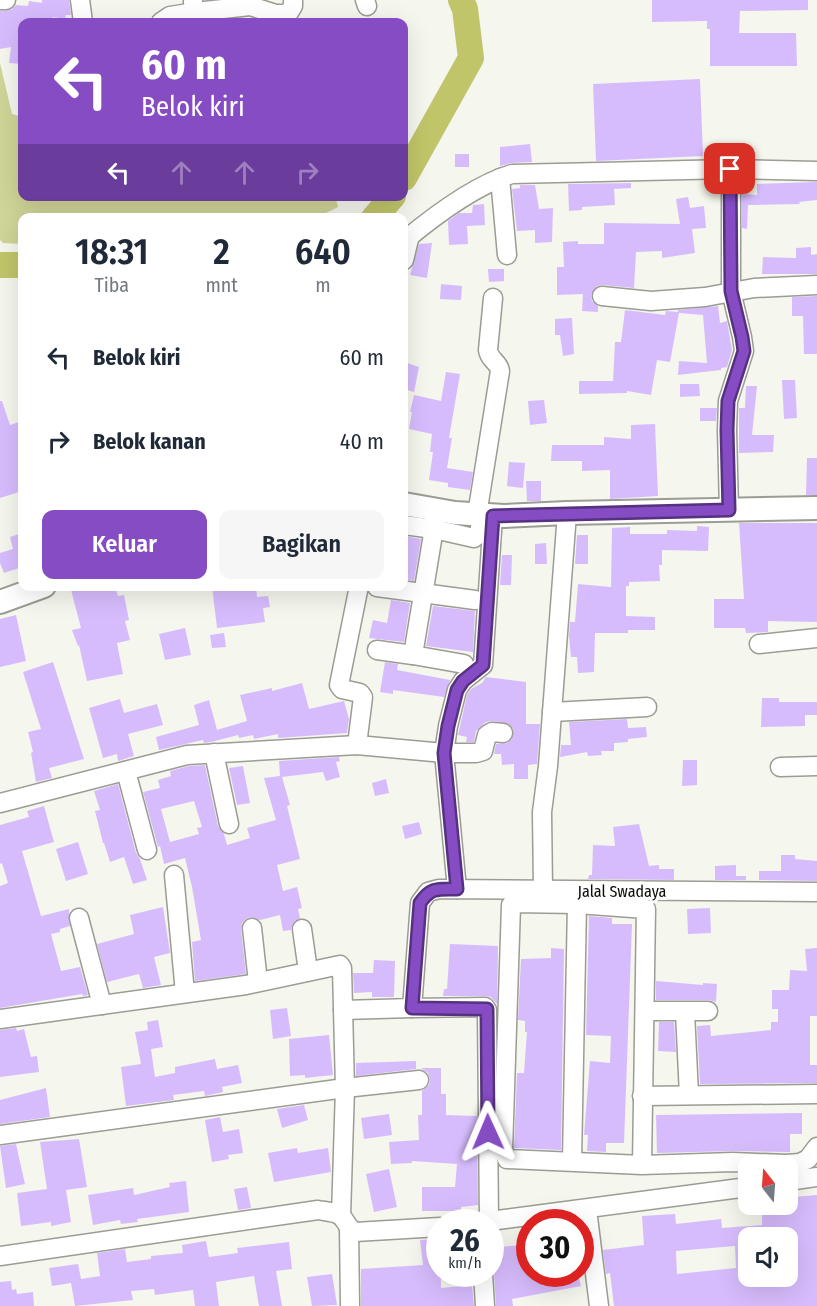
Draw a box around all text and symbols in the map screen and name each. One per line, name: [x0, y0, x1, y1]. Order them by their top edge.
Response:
text: 60 m: [141, 40, 227, 90]
icon: left: [42, 42, 120, 120]
text: Belok kiri: [141, 91, 245, 123]
pin: [704, 143, 755, 194]
icon: arrive: [713, 152, 746, 185]
icon: left: [102, 156, 135, 189]
icon: ahead: [165, 156, 198, 189]
icon: ahead: [228, 156, 261, 189]
icon: right: [291, 156, 324, 189]
text: 18:31: [75, 230, 148, 274]
text: 2: [213, 230, 230, 274]
text: 640: [295, 230, 351, 274]
text: Tiba: [94, 273, 129, 297]
text: mnt: [205, 273, 238, 297]
text: m: [315, 273, 331, 297]
icon: left: [42, 341, 75, 374]
text: Belok kiri: [93, 344, 181, 371]
text: 60 m: [340, 344, 384, 371]
icon: right: [42, 425, 75, 458]
text: Belok kanan: [93, 428, 206, 455]
text: 40 m: [340, 428, 384, 455]
button: Keluar: [42, 510, 207, 579]
button: Bagikan: [219, 510, 384, 579]
street label: Jalal Swadaya: [578, 882, 667, 901]
position arrow: [456, 1100, 520, 1164]
north arrow: [738, 1155, 798, 1215]
map controls: [738, 1155, 798, 1287]
speed limit sign: 30: [516, 1209, 594, 1287]
text: 26: [450, 1223, 480, 1259]
button: sound: [738, 1227, 798, 1287]
text: km/h: [448, 1254, 482, 1272]

